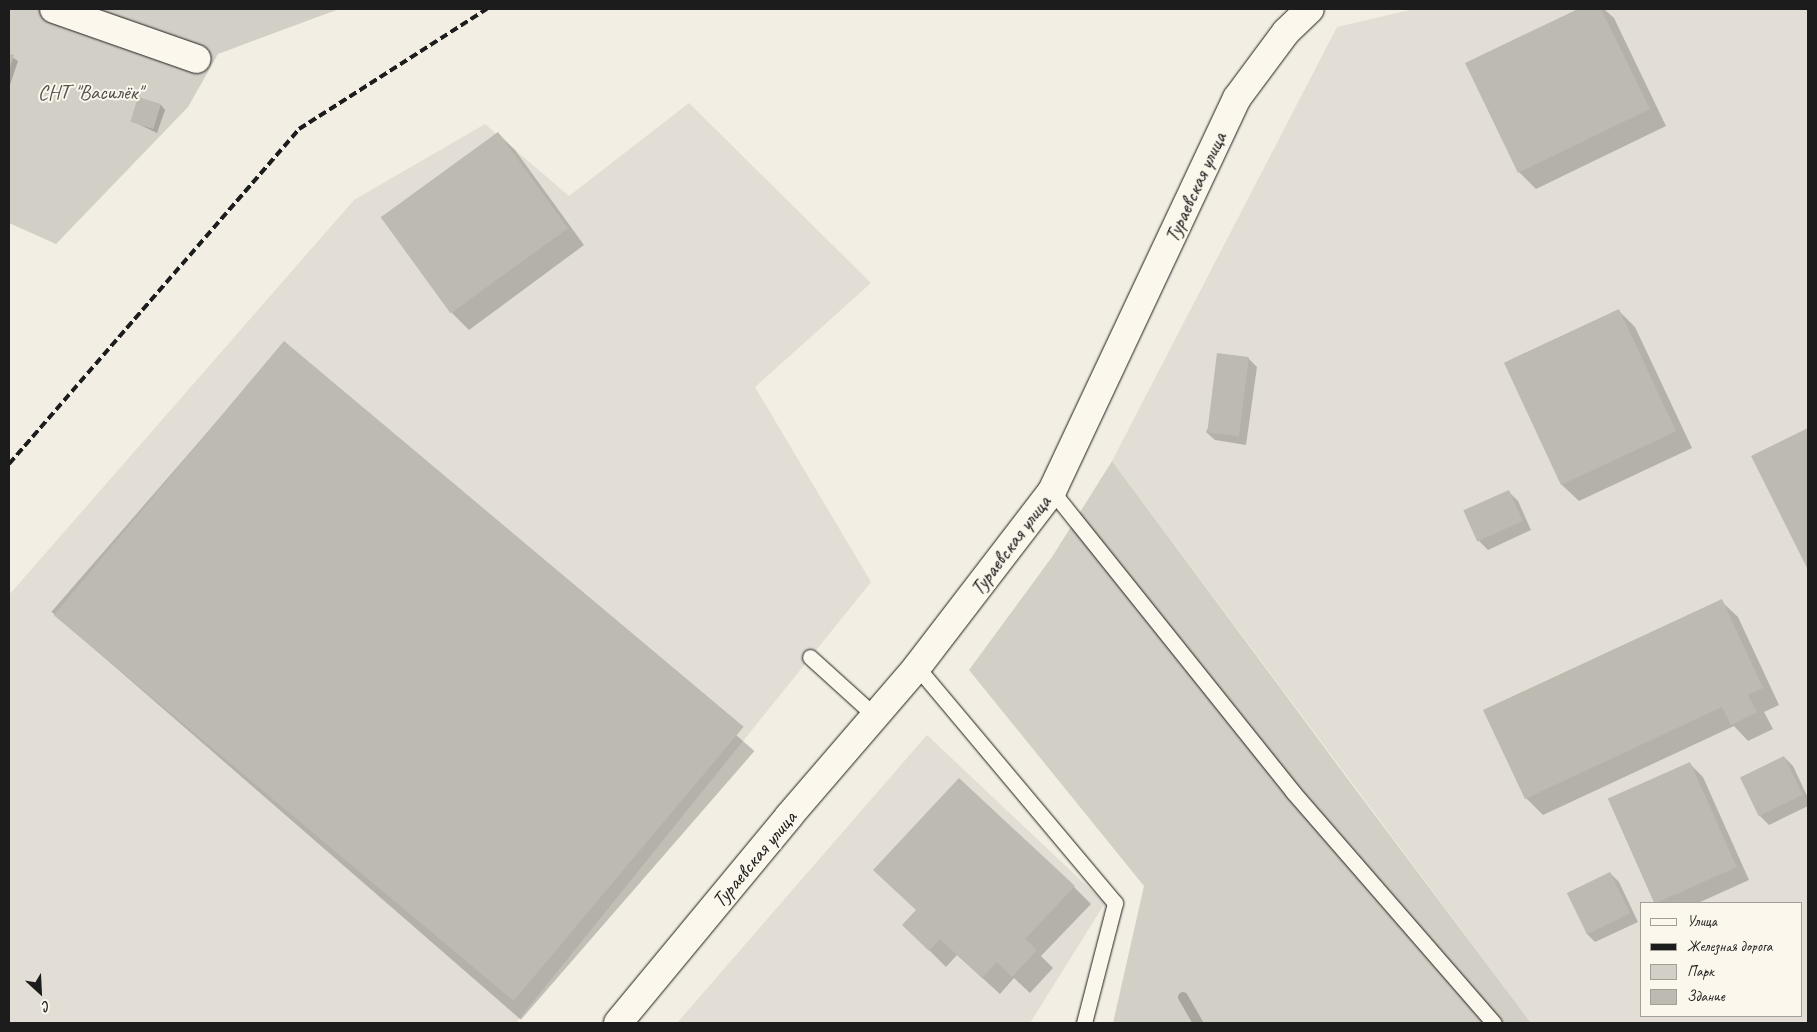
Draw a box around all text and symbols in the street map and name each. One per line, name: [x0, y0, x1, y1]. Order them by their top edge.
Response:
park label: СНТ "Василёк": [38, 79, 142, 105]
street label: Тураевская улица: [1158, 127, 1232, 247]
street label: Тураевская улица: [964, 489, 1056, 601]
street label: Тураевская улица: [706, 805, 802, 913]
legend: [1640, 902, 1802, 1017]
text: Улица: [1687, 912, 1717, 931]
text: Железная дорога: [1687, 937, 1772, 956]
text: Парк: [1687, 962, 1714, 981]
north arrow: [15, 967, 65, 1017]
text: Здание: [1687, 987, 1725, 1006]
text: С: [40, 997, 53, 1015]

